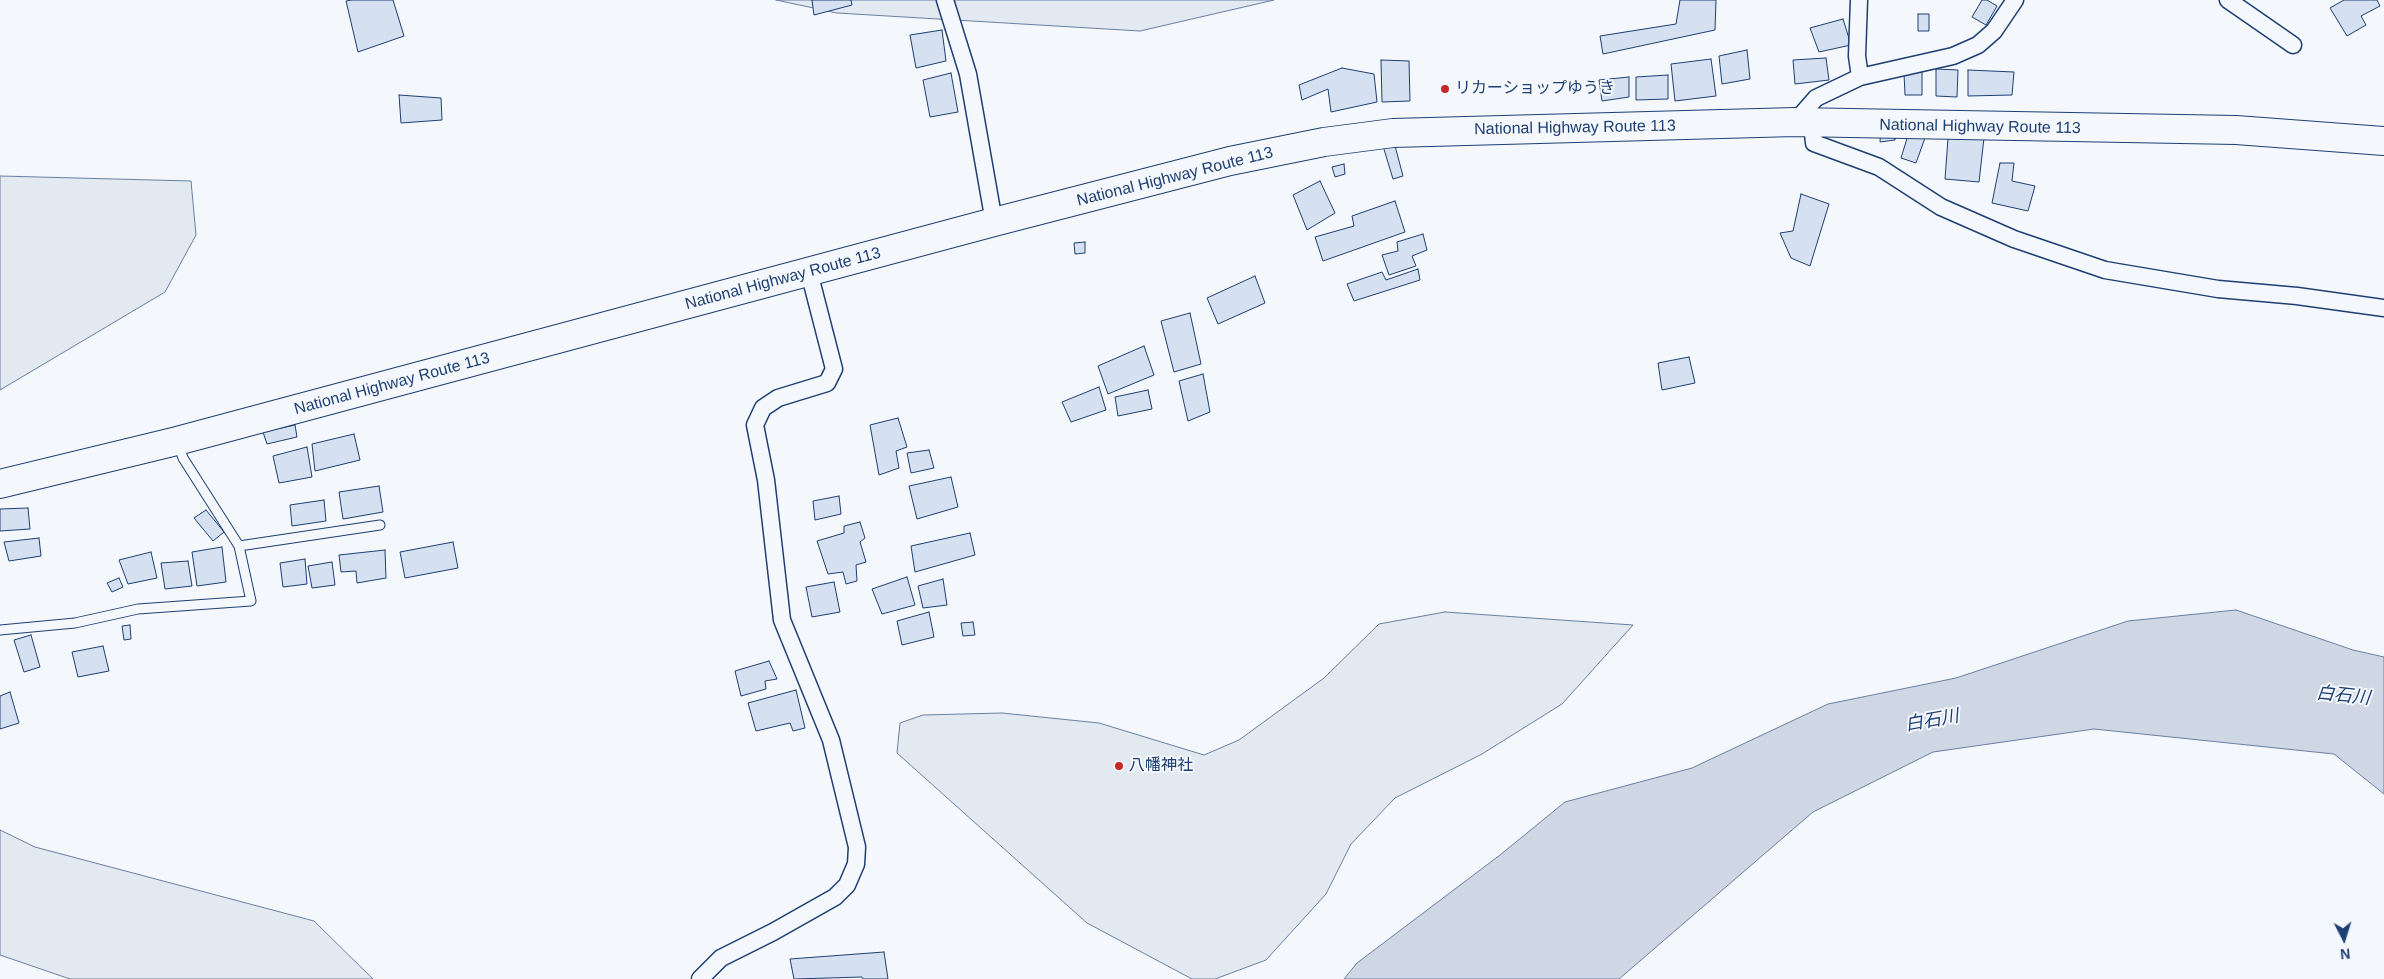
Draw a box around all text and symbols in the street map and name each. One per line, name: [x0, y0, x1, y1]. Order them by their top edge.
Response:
place label: リカーショップゆうき: [1455, 79, 1615, 99]
marker: リカーショップゆうき: [1439, 83, 1451, 95]
street label: National Highway Route 113: [1879, 116, 2081, 138]
street label: National Highway Route 113: [1474, 117, 1676, 139]
street label: National Highway Route 113: [1075, 143, 1275, 211]
street label: National Highway Route 113: [683, 244, 883, 314]
street label: National Highway Route 113: [292, 349, 492, 419]
water label: 白石川: [2315, 682, 2371, 710]
water label: 白石川: [1904, 706, 1960, 736]
place label: 八幡神社: [1129, 756, 1193, 776]
marker: 八幡神社: [1113, 760, 1125, 772]
north arrow: [2319, 914, 2369, 964]
text: N: [2340, 946, 2351, 962]

